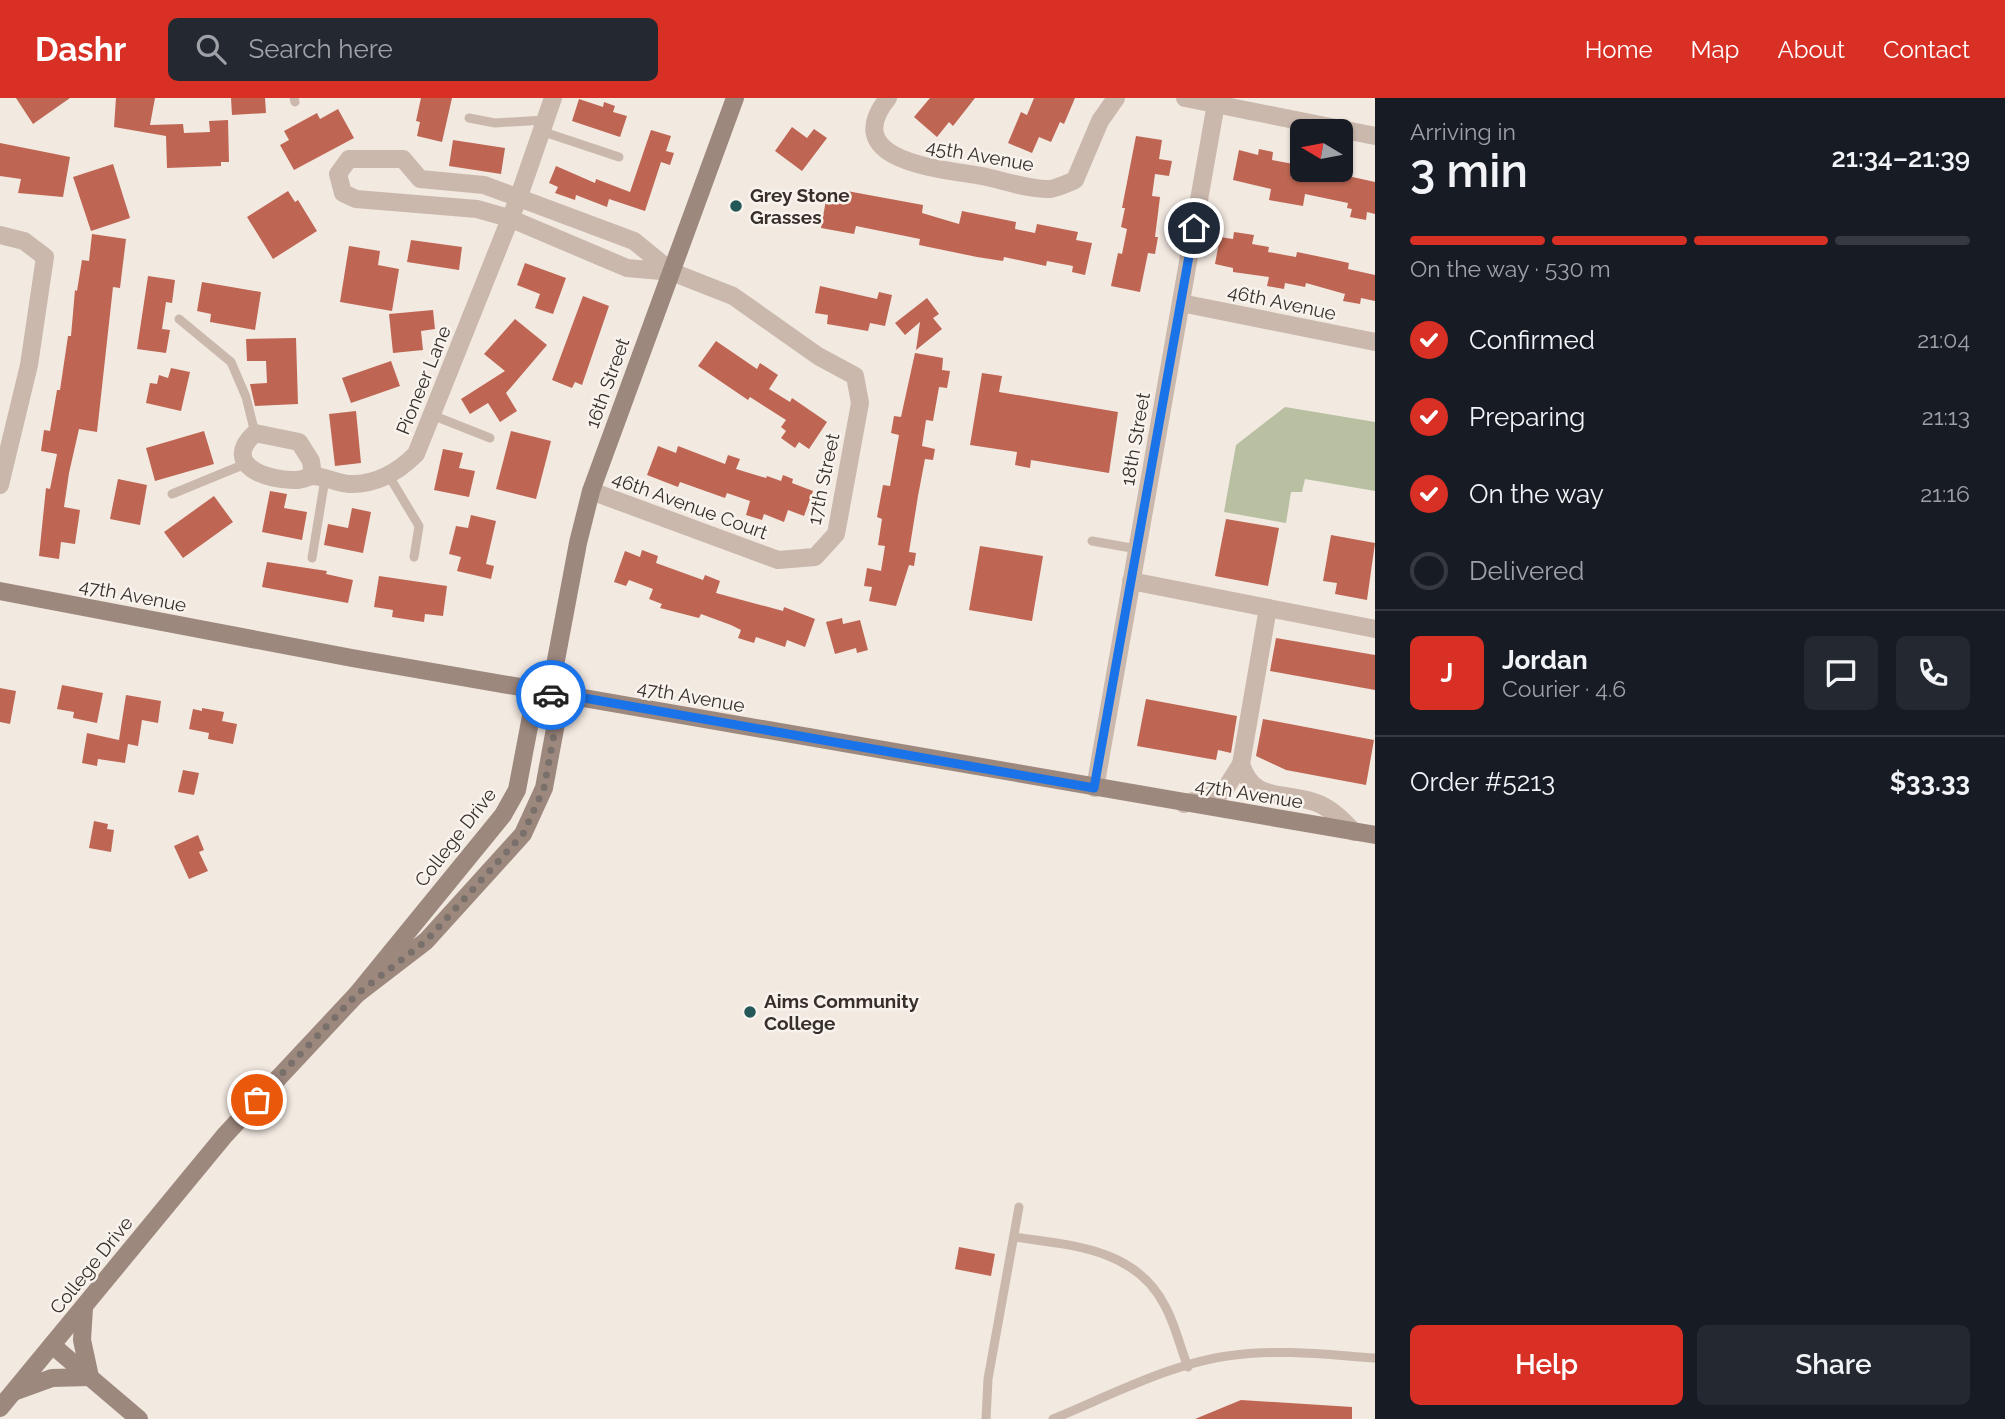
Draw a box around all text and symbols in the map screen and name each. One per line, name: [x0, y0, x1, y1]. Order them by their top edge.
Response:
search box: [168, 18, 658, 81]
text: Dashr: [35, 30, 126, 69]
icon: search: [192, 30, 230, 68]
text: Search here: [248, 34, 393, 64]
text: Home: [1585, 35, 1653, 64]
text: Map: [1691, 35, 1739, 64]
text: About: [1777, 35, 1845, 64]
text: Contact: [1883, 35, 1970, 64]
text: Arriving in: [1410, 118, 1516, 145]
north arrow: [1290, 119, 1353, 182]
map controls: [1290, 119, 1353, 182]
street label: 45th Avenue: [924, 135, 1036, 175]
text: 21:34–21:39: [1831, 143, 1970, 173]
text: 3 min: [1410, 144, 1528, 198]
place label: Grey Stone Grasses: [750, 184, 850, 228]
marker: Grey Stone Grasses: [728, 198, 744, 214]
pin: [1164, 198, 1224, 258]
icon: home: [1175, 209, 1213, 247]
text: On the way · 530 m: [1410, 255, 1611, 282]
street label: 46th Avenue: [1226, 280, 1338, 324]
icon: check: [1410, 321, 1448, 359]
street label: Pioneer Lane: [391, 322, 455, 438]
text: Confirmed: [1469, 325, 1595, 355]
text: 21:04: [1917, 326, 1970, 353]
street label: 16th Street: [580, 334, 634, 431]
street label: 18th Street: [1116, 390, 1154, 487]
icon: check: [1410, 398, 1448, 436]
text: Preparing: [1469, 402, 1585, 432]
text: 21:13: [1922, 403, 1970, 430]
street label: 17th Street: [803, 431, 844, 527]
street label: 46th Avenue Court: [609, 467, 771, 544]
icon: check: [1410, 475, 1448, 513]
text: On the way: [1469, 479, 1604, 509]
text: 21:16: [1920, 480, 1970, 507]
text: Delivered: [1469, 556, 1584, 586]
street label: 47th Avenue: [77, 574, 189, 616]
button: chat: [1804, 636, 1878, 710]
button: phone: [1896, 636, 1970, 710]
text: Jordan: [1502, 645, 1588, 675]
text: J: [1441, 658, 1453, 688]
courier: [516, 660, 586, 730]
text: Courier · 4.6: [1502, 675, 1626, 702]
icon: car: [532, 676, 570, 714]
street label: 47th Avenue: [636, 676, 746, 716]
text: Order #5213: [1410, 767, 1555, 797]
text: $33.33: [1890, 767, 1970, 797]
street label: 47th Avenue: [1194, 774, 1304, 812]
street label: College Drive: [410, 783, 500, 891]
place label: Aims Community College: [764, 990, 919, 1034]
marker: Aims Community College: [742, 1004, 758, 1020]
pin: [227, 1070, 287, 1130]
icon: bag: [238, 1081, 276, 1119]
street label: College Drive: [45, 1212, 137, 1318]
button: Help: [1410, 1325, 1683, 1405]
button: Share: [1697, 1325, 1970, 1405]

